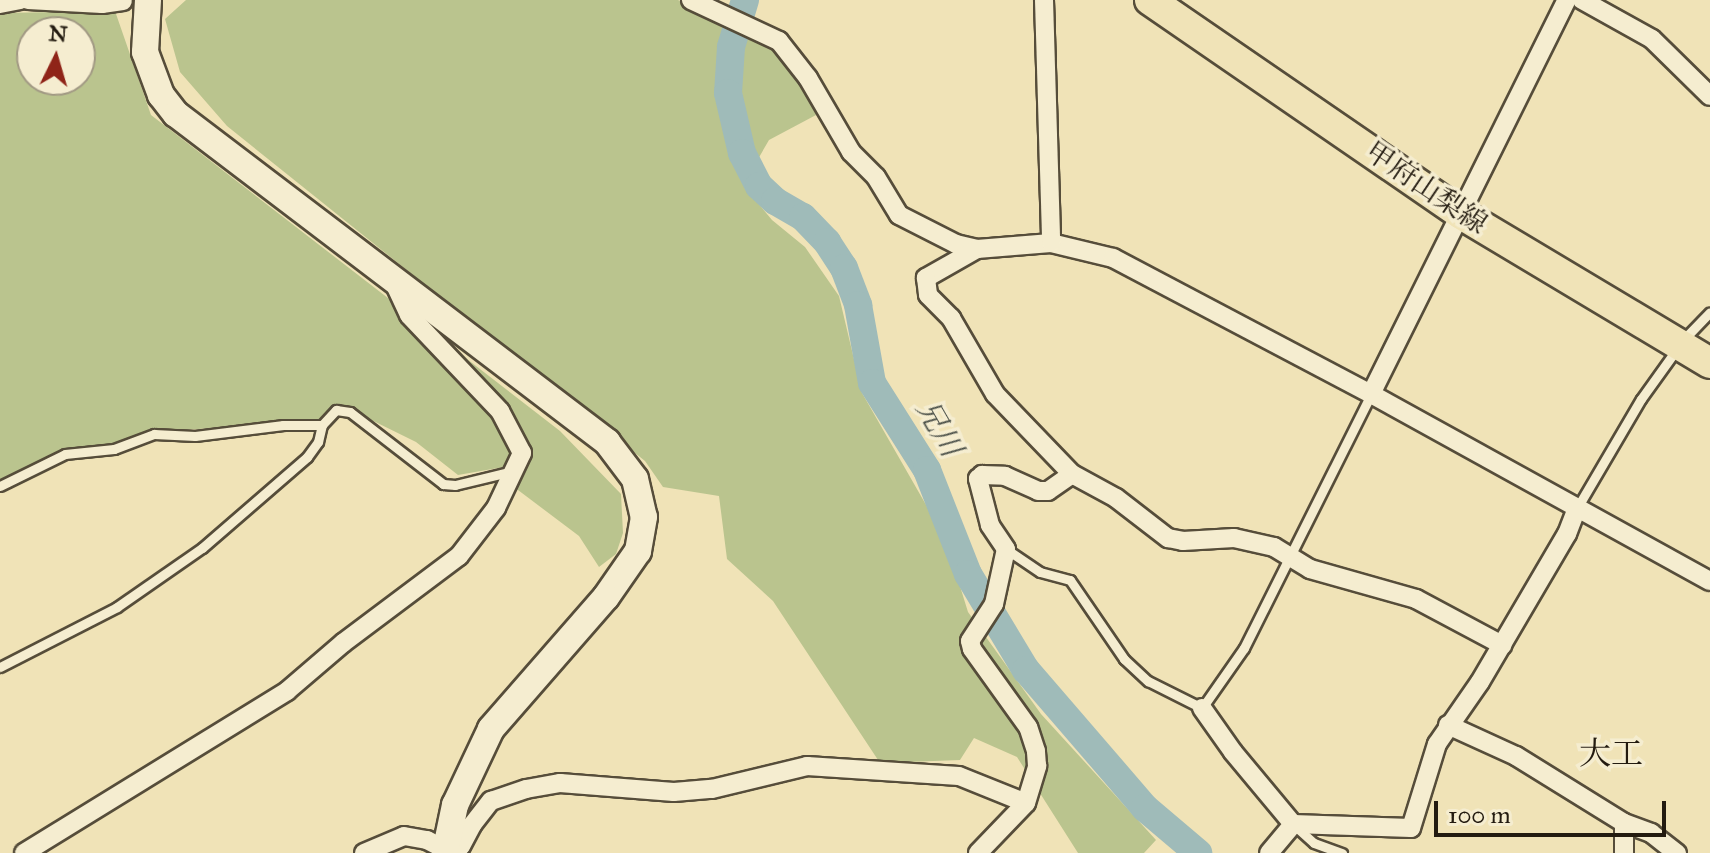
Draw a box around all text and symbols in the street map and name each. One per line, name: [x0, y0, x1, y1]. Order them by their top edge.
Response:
north arrow: [16, 16, 96, 96]
text: N: [47, 19, 68, 48]
street label: 甲府山梨線: [1359, 135, 1493, 241]
water label: 兄川: [908, 393, 970, 463]
district label: 大工: [1579, 735, 1643, 773]
scale bar: [1438, 785, 1670, 835]
text: 100 m: [1448, 800, 1511, 830]

